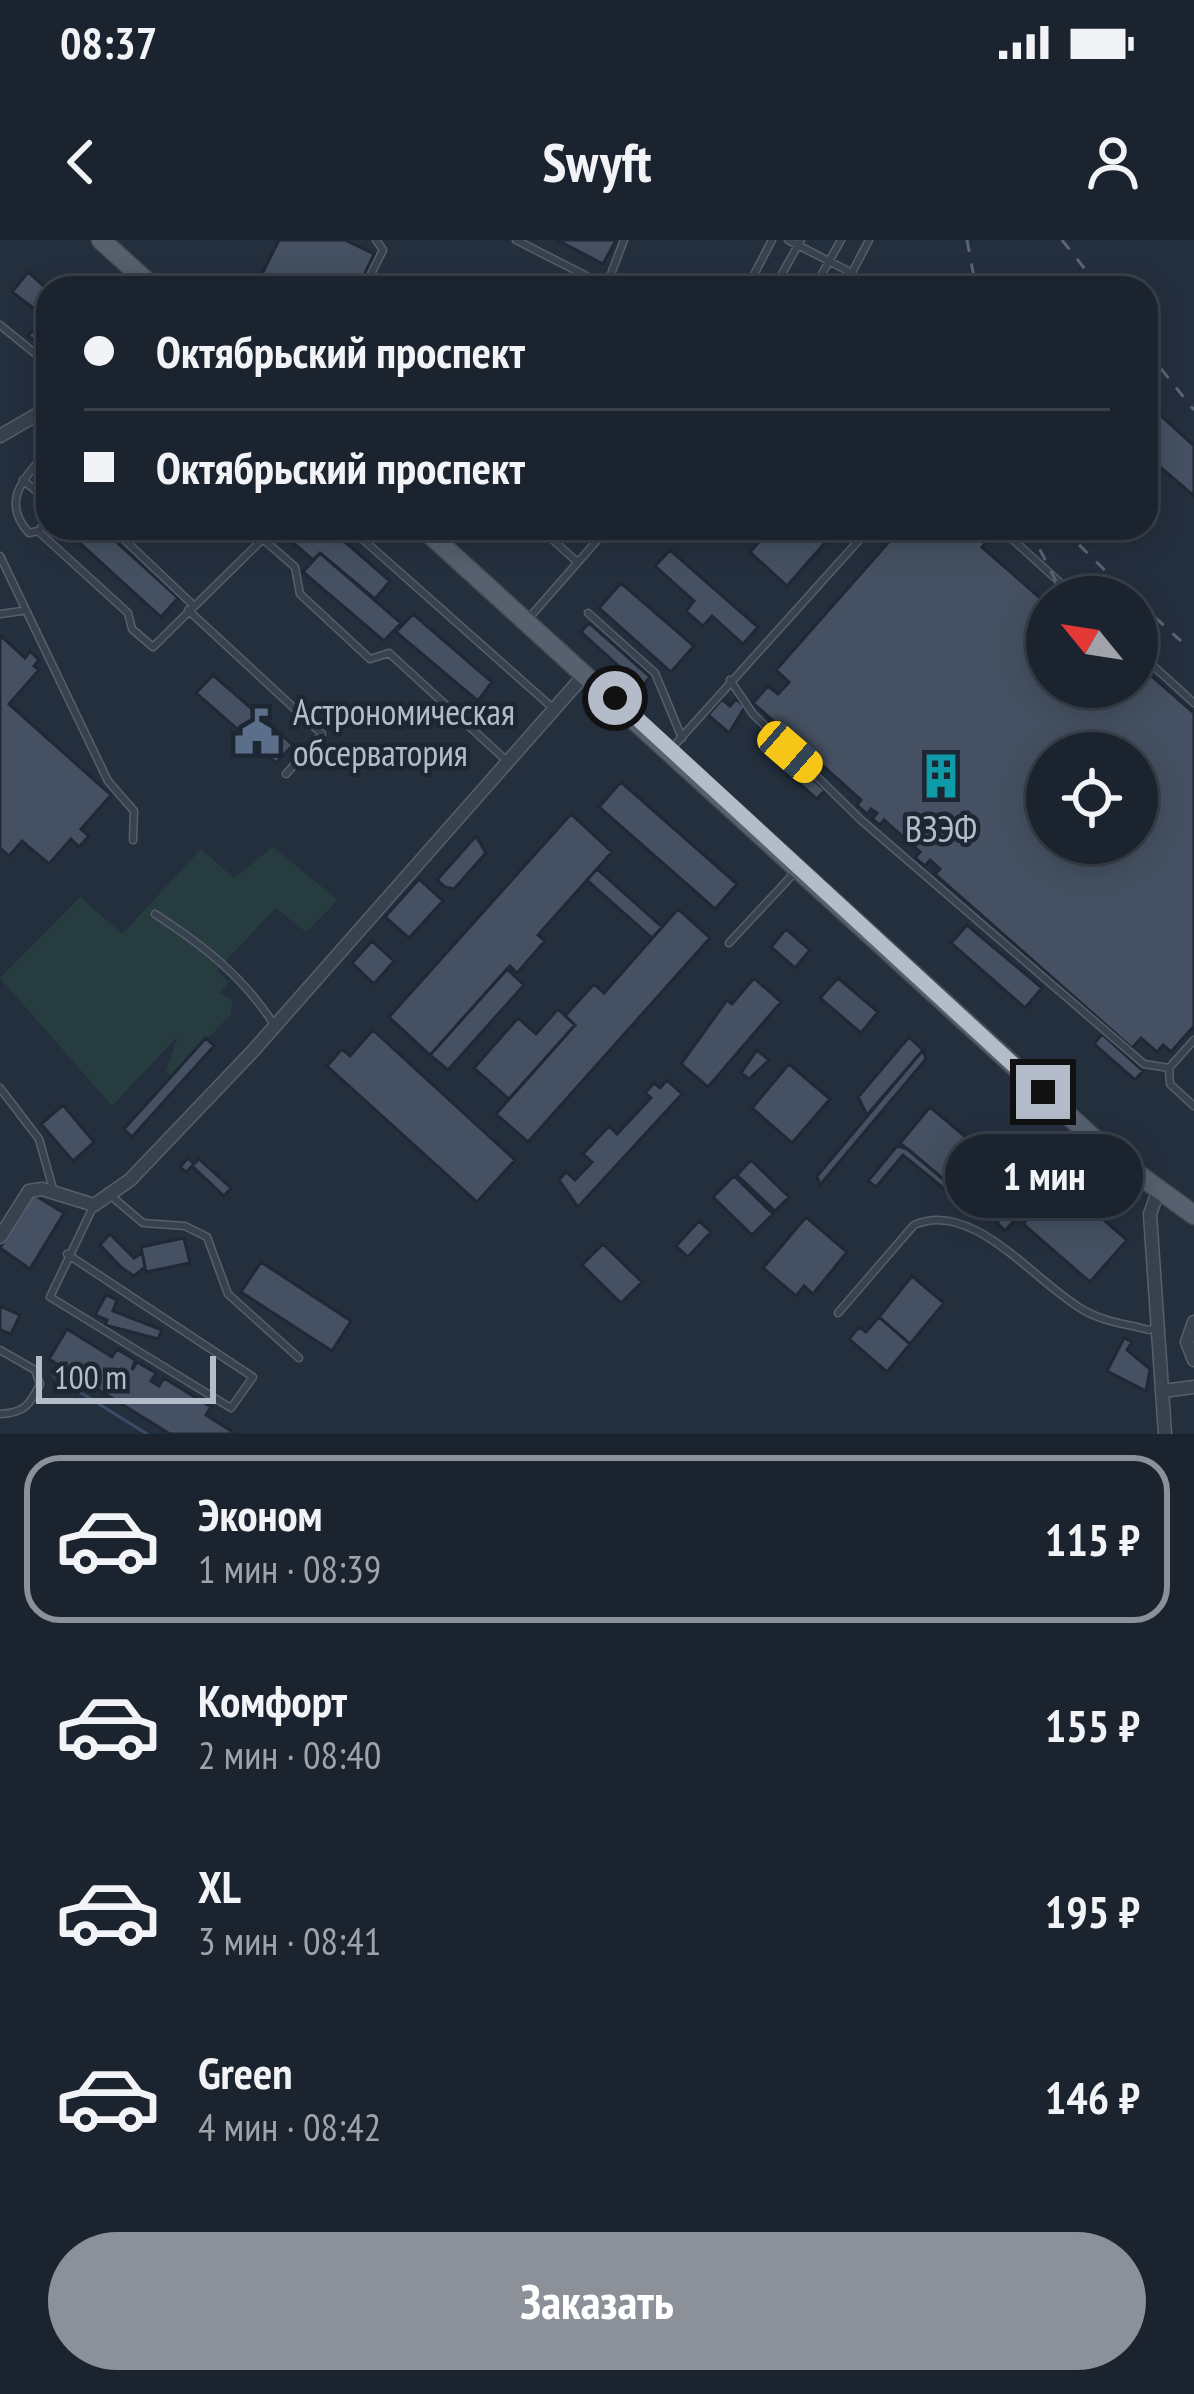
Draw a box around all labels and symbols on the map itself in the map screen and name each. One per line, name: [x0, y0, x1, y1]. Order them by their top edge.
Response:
north arrow: [1026, 576, 1158, 708]
route start: [588, 671, 642, 725]
place label: Aстрономическая обсерватория: [293, 688, 515, 776]
public building icon: Aстрономическая обсерватория: [232, 707, 282, 757]
car: [751, 715, 829, 789]
building icon: ВЗЭФ: [916, 751, 966, 801]
place label: ВЗЭФ: [905, 805, 977, 852]
route end: [1016, 1065, 1070, 1119]
callout: 1 мин: [944, 1134, 1142, 1218]
scale bar: [36, 1350, 216, 1403]

